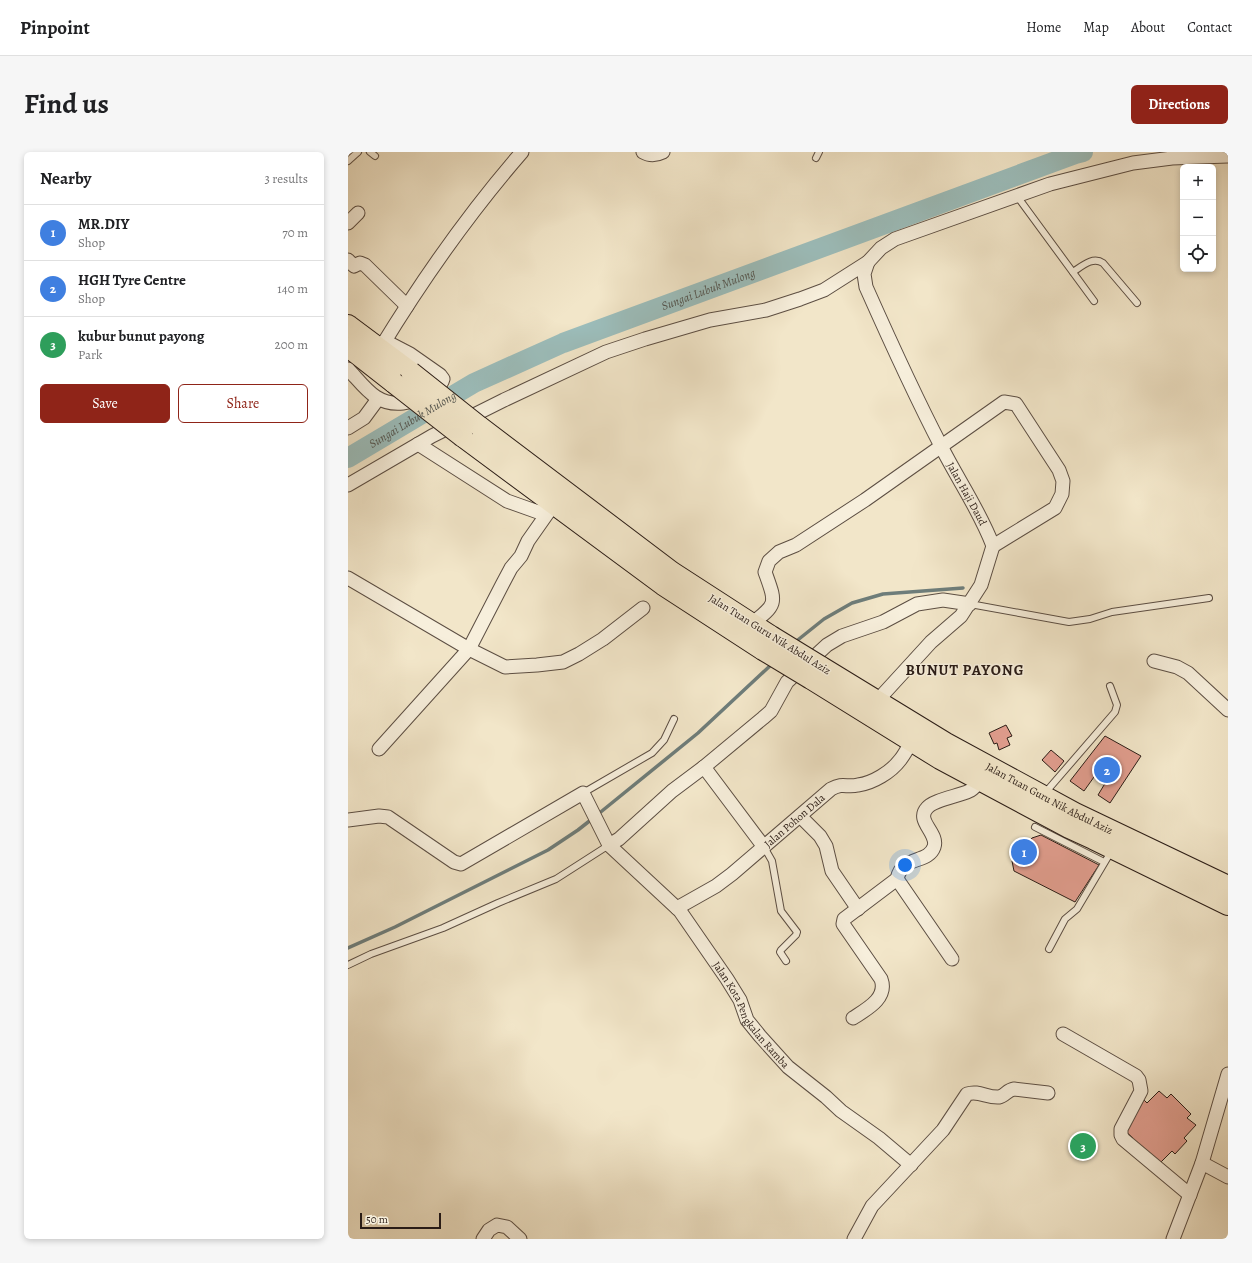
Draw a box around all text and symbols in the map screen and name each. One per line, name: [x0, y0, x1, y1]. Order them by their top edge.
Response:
text: Pinpoint: [20, 15, 90, 41]
text: Home: [1026, 18, 1061, 37]
text: Map: [1083, 18, 1109, 37]
text: About: [1131, 18, 1165, 37]
text: Contact: [1187, 18, 1232, 37]
text: Find us: [24, 85, 109, 123]
button: Directions: [1131, 85, 1228, 124]
map controls: [1180, 164, 1216, 272]
button: +: [1180, 164, 1216, 200]
text: Nearby: [40, 167, 91, 190]
text: 3 results: [264, 170, 308, 187]
button: −: [1180, 200, 1216, 236]
text: MR.DIY: [78, 214, 129, 234]
text: 1: [51, 224, 55, 241]
text: 70 m: [282, 224, 308, 241]
text: Shop: [78, 234, 105, 251]
button: locate: [1180, 236, 1216, 272]
water label: Sungai Lubuk Mulong: [659, 265, 758, 314]
text: HGH Tyre Centre: [78, 270, 186, 290]
text: 2: [50, 280, 56, 297]
text: 140 m: [277, 280, 308, 297]
text: Shop: [78, 290, 105, 307]
text: kubur bunut payong: [78, 326, 204, 346]
text: 3: [50, 336, 56, 353]
text: 200 m: [275, 336, 308, 353]
text: Park: [78, 346, 102, 363]
button: Save: [40, 384, 170, 423]
button: Share: [178, 384, 308, 423]
water label: Sungai Lubuk Mulong: [366, 387, 460, 452]
street label: Jalan Haji Daud: [943, 460, 990, 528]
street label: Jalan Tuan Guru Nik Abdul Aziz: [706, 591, 834, 678]
district label: BUNUT PAYONG: [905, 660, 1025, 680]
pin: 2: [1094, 755, 1120, 785]
street label: Jalan Tuan Guru Nik Abdul Aziz: [983, 759, 1115, 838]
street label: Jalan Pohon Dala: [761, 790, 829, 851]
pin: 1: [1011, 837, 1037, 867]
your location: [895, 855, 915, 875]
street label: Jalan Kota Pengkalan Ramba: [709, 958, 793, 1072]
pin: 3: [1070, 1131, 1096, 1161]
scale bar: [360, 1211, 441, 1230]
text: 50 m: [366, 1212, 388, 1227]

